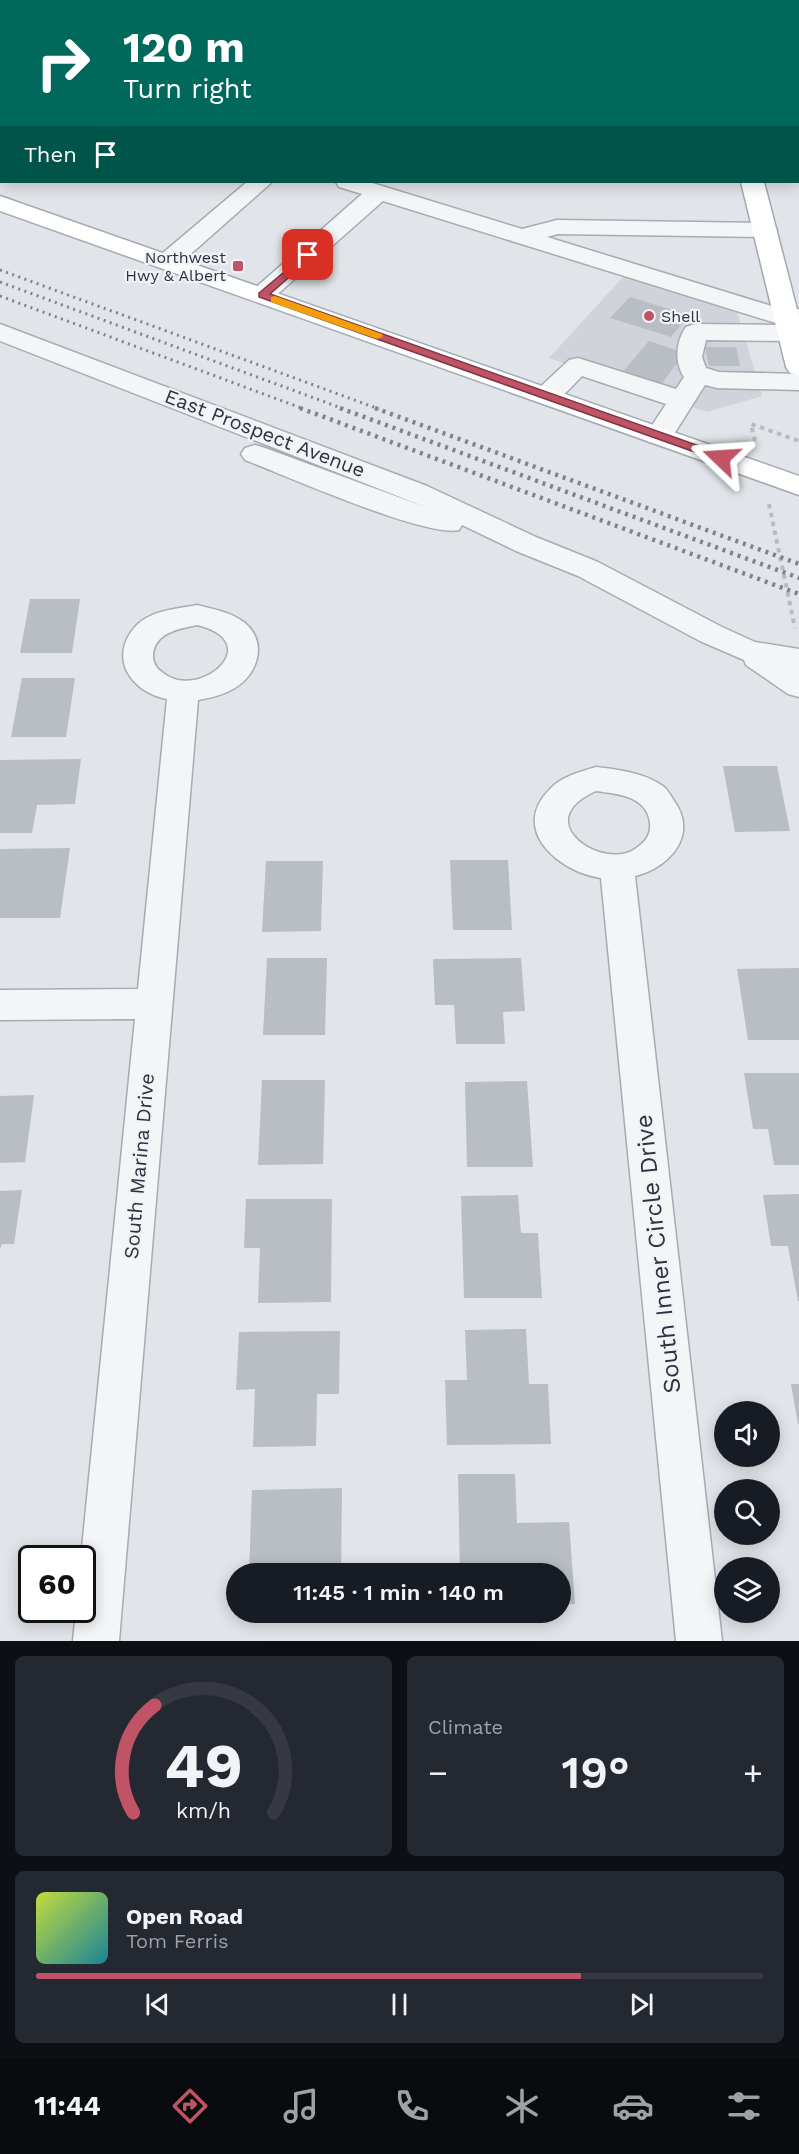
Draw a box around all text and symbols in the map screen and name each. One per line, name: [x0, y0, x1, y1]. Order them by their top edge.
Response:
text: 120 m: [123, 23, 245, 72]
icon: right: [24, 24, 102, 102]
text: Turn right: [123, 73, 252, 105]
icon: arrive: [89, 138, 122, 171]
text: Then: [24, 142, 77, 167]
pin: [282, 229, 333, 280]
icon: arrive: [291, 238, 324, 271]
place label: Northwest Hwy & Albert: [125, 248, 226, 285]
marker: Northwest Hwy & Albert: [231, 259, 245, 273]
place label: Shell: [661, 307, 700, 326]
marker: Shell: [642, 309, 656, 323]
street label: East Prospect Avenue: [161, 384, 369, 482]
position arrow: [689, 426, 753, 490]
street label: South Marina Drive: [119, 1072, 159, 1260]
street label: South Inner Circle Drive: [629, 1113, 687, 1395]
map controls: [714, 1401, 780, 1623]
button: sound: [714, 1401, 780, 1467]
button: search: [714, 1479, 780, 1545]
speed limit sign: 60: [18, 1545, 96, 1623]
button: layers: [714, 1557, 780, 1623]
text: 11:45 · 1 min · 140 m: [293, 1580, 504, 1605]
text: Climate: [428, 1715, 503, 1739]
text: 49: [164, 1729, 243, 1802]
text: 19°: [561, 1746, 630, 1799]
text: −: [428, 1753, 448, 1792]
text: +: [743, 1753, 763, 1792]
text: km/h: [176, 1798, 231, 1823]
text: Open Road: [126, 1904, 243, 1929]
text: Tom Ferris: [126, 1929, 229, 1953]
icon: previous: [141, 1988, 174, 2021]
icon: pause: [383, 1988, 416, 2021]
icon: next: [625, 1988, 658, 2021]
icon: directions: [169, 2085, 211, 2127]
icon: music: [280, 2085, 322, 2127]
icon: phone: [391, 2085, 433, 2127]
icon: climate: [501, 2085, 543, 2127]
icon: car: [612, 2085, 654, 2127]
icon: filters: [723, 2085, 765, 2127]
text: 11:44: [34, 2090, 101, 2122]

